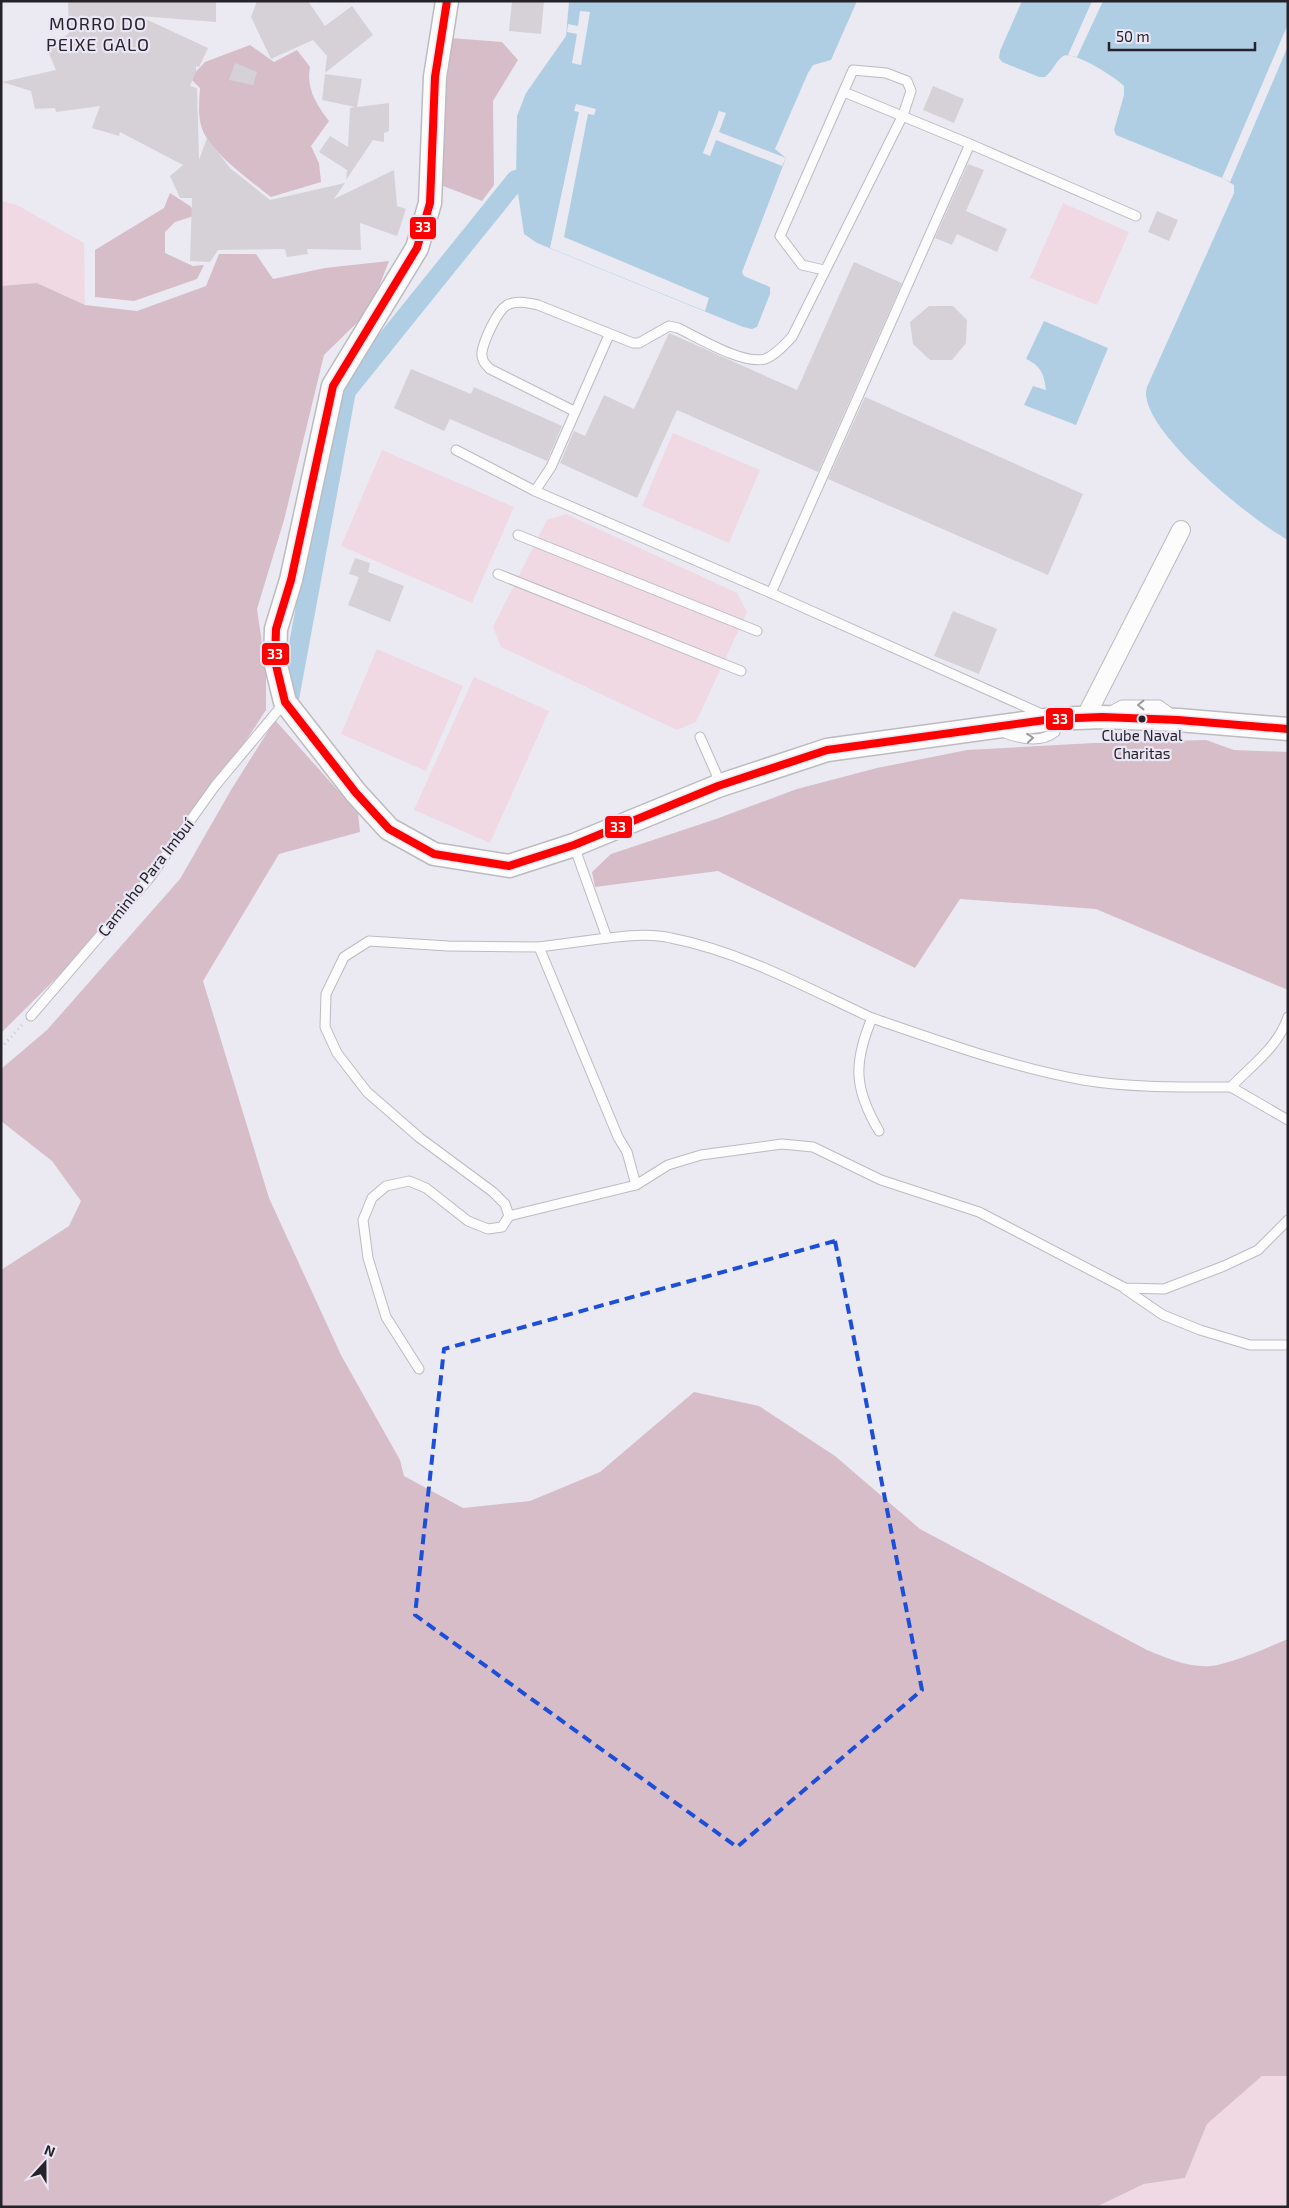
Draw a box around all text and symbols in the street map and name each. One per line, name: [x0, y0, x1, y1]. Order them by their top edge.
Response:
district label: MORRO DO PEIXE GALO: [46, 12, 150, 55]
scale bar: [1109, 20, 1255, 52]
text: 50 m: [1116, 27, 1150, 45]
line badge: 33: [409, 216, 437, 240]
text: 33: [415, 218, 431, 235]
line badge: 33: [261, 642, 290, 666]
text: 33: [267, 645, 283, 662]
one-way arrow: [1137, 700, 1144, 710]
line badge: 33: [1045, 707, 1074, 731]
text: 33: [1052, 710, 1068, 727]
marker: Clube Naval Charitas: [1137, 714, 1147, 724]
place label: Clube Naval Charitas: [1102, 726, 1183, 762]
one-way arrow: [1027, 733, 1035, 744]
street label: Caminho Para Imbuí: [93, 813, 198, 940]
line badge: 33: [604, 815, 633, 839]
text: 33: [610, 818, 626, 835]
north arrow: [20, 2138, 70, 2188]
text: N: [42, 2141, 58, 2160]

